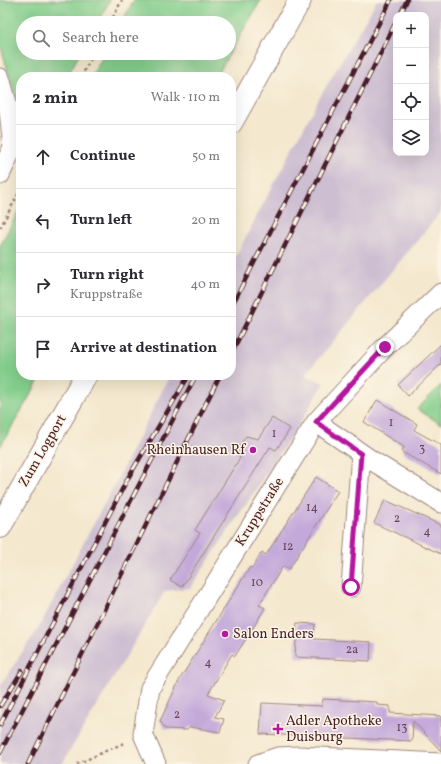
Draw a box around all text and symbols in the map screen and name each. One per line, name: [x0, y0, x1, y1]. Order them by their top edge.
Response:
map controls: [393, 12, 429, 156]
button: +: [393, 12, 429, 48]
search box: [16, 16, 236, 60]
icon: search: [30, 27, 52, 49]
text: Search here: [62, 28, 139, 49]
button: −: [393, 48, 429, 84]
button: locate: [393, 84, 429, 120]
text: 2 min: [32, 87, 78, 110]
text: Walk · 110 m: [151, 89, 220, 107]
button: layers: [393, 120, 429, 156]
icon: ahead: [32, 146, 54, 168]
text: Continue: [70, 146, 135, 167]
text: 50 m: [192, 148, 220, 166]
icon: left: [32, 210, 54, 232]
text: Turn left: [70, 210, 132, 231]
text: 20 m: [191, 212, 220, 230]
text: Turn right: [70, 265, 144, 286]
icon: right: [32, 274, 54, 296]
text: 40 m: [191, 276, 220, 294]
text: Kruppstraße: [70, 286, 142, 304]
icon: arrive: [32, 338, 54, 360]
text: Arrive at destination: [70, 338, 217, 359]
route end: [376, 338, 394, 356]
street label: Zum Logport: [15, 411, 71, 491]
house number: 1: [389, 415, 393, 431]
house number: 1: [272, 426, 276, 442]
place label: Rheinhausen Rf: [147, 441, 246, 460]
house number: 3: [419, 441, 425, 457]
marker: Rheinhausen Rf: [248, 445, 258, 455]
street label: Kruppstraße: [231, 474, 289, 550]
house number: 14: [306, 500, 318, 516]
house number: 2: [394, 511, 400, 527]
house number: 4: [423, 524, 431, 540]
house number: 12: [282, 539, 294, 555]
house number: 10: [251, 575, 263, 591]
route start: [342, 578, 360, 596]
place label: Salon Enders: [233, 625, 314, 644]
marker: Salon Enders: [220, 629, 230, 639]
house number: 2a: [346, 642, 358, 658]
house number: 4: [204, 655, 212, 671]
house number: 2: [174, 707, 180, 723]
place label: Adler Apotheke Duisburg: [286, 712, 382, 747]
house number: 13: [397, 720, 407, 736]
marker: Adler Apotheke Duisburg: [273, 724, 283, 734]

